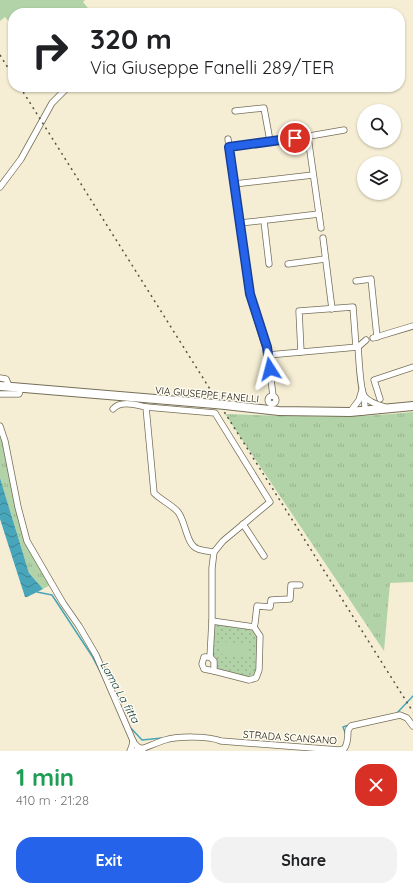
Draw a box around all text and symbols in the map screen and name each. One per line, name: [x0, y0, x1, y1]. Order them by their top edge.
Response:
text: 320 m: [90, 21, 172, 56]
icon: right: [24, 24, 76, 76]
text: Via Giuseppe Fanelli 289/TER: [90, 56, 334, 79]
map controls: [357, 104, 401, 200]
button: search: [357, 104, 401, 148]
pin: [278, 121, 312, 155]
icon: arrive: [284, 127, 306, 149]
button: layers: [357, 156, 401, 200]
position arrow: [249, 348, 291, 390]
street label: VIA GIUSEPPE FANELLI: [154, 383, 260, 406]
water label: Lama La fitta: [97, 659, 143, 726]
street label: STRADA SCANSANO: [243, 728, 338, 747]
text: 1 min: [16, 762, 74, 792]
button: close: [355, 764, 397, 806]
text: 410 m · 21:28: [16, 792, 89, 808]
button: Exit: [16, 837, 203, 883]
button: Share: [211, 837, 397, 883]

